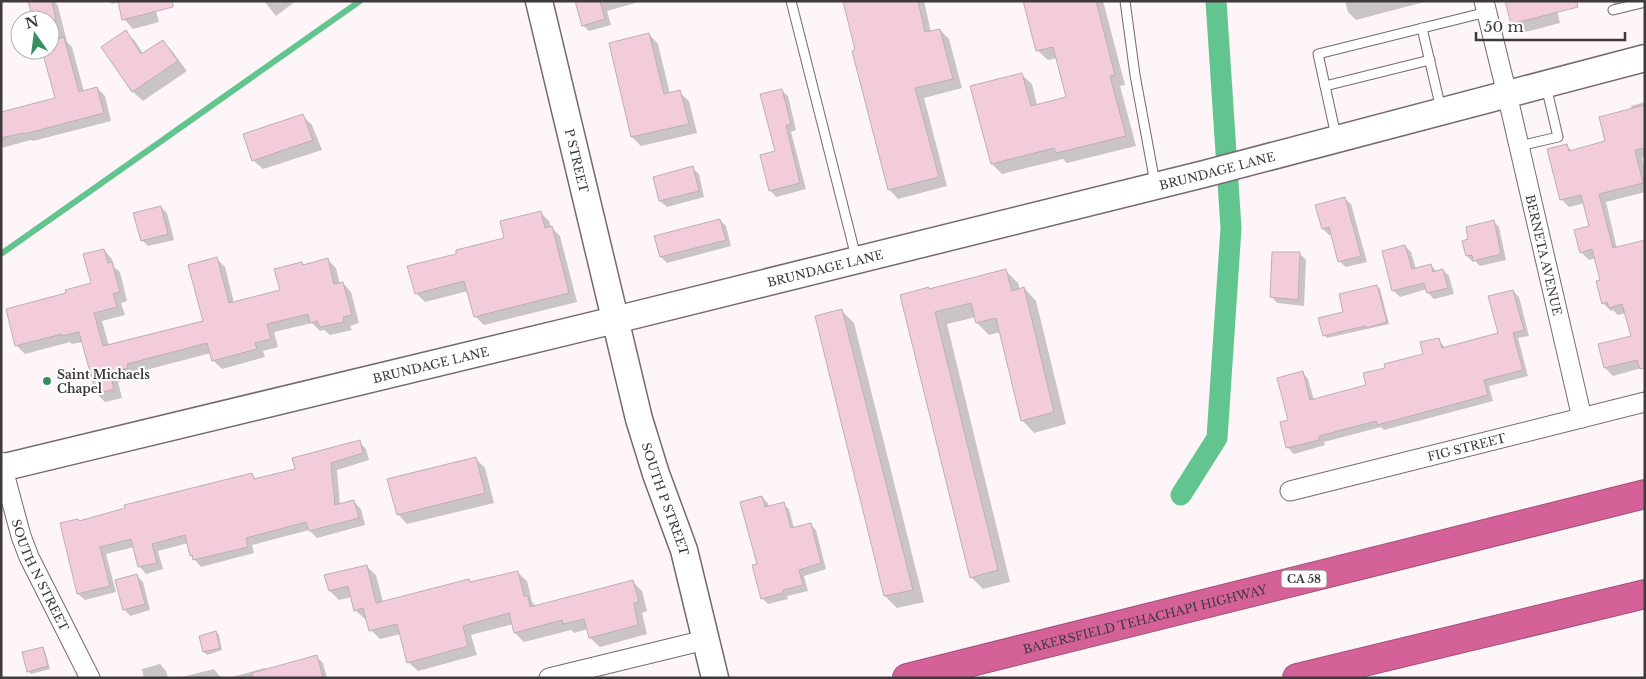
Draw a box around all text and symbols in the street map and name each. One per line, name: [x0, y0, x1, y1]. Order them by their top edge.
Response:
north arrow: [10, 10, 60, 60]
scale bar: [1476, 10, 1625, 42]
text: N: [23, 12, 40, 33]
text: 50 m: [1484, 17, 1524, 36]
street label: P STREET: [562, 127, 592, 194]
street label: BRUNDAGE LANE: [1158, 148, 1277, 192]
street label: BERNETA AVENUE: [1523, 193, 1566, 317]
street label: BRUNDAGE LANE: [765, 246, 885, 290]
street label: BRUNDAGE LANE: [371, 343, 491, 386]
place label: Saint Michaels Chapel: [57, 367, 150, 396]
marker: Saint Michaels Chapel: [41, 375, 53, 387]
street label: FIG STREET: [1426, 430, 1508, 464]
street label: SOUTH P STREET: [639, 441, 693, 557]
street label: SOUTH N STREET: [9, 517, 73, 634]
road number: CA 58: [1282, 570, 1326, 588]
street label: BAKERSFIELD TEHACHAPI HIGHWAY: [1021, 581, 1269, 656]

